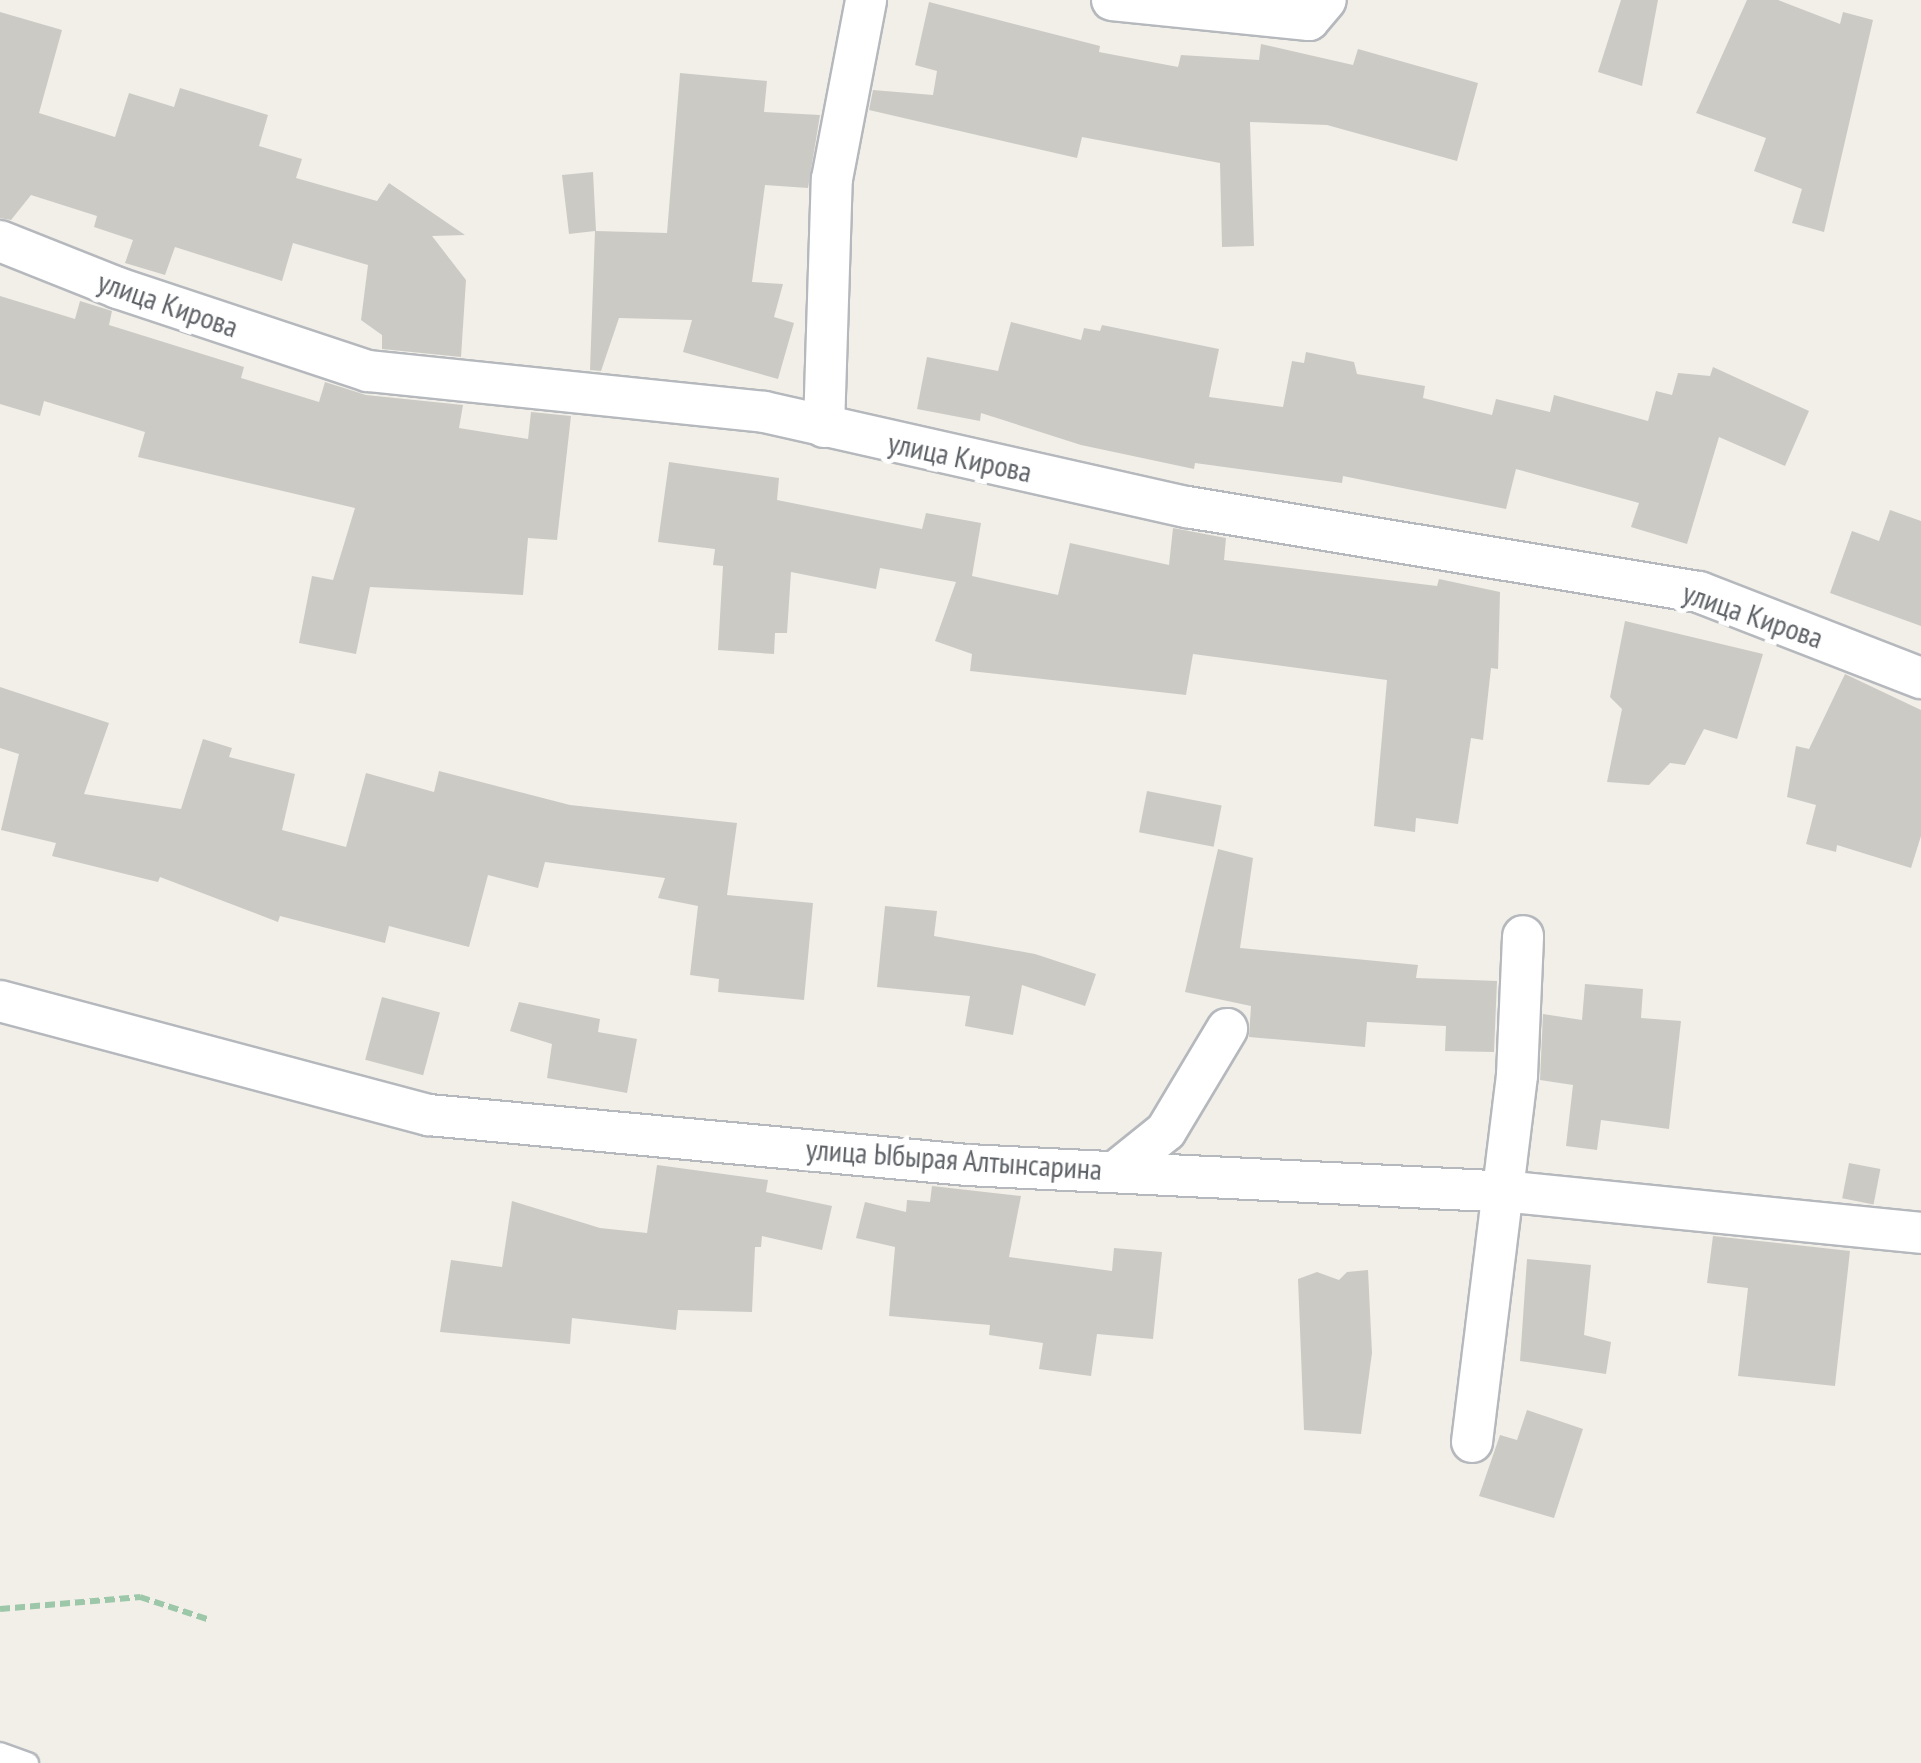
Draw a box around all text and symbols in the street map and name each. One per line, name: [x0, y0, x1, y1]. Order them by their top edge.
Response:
street label: улица Кирова: [93, 263, 243, 345]
street label: улица Кирова: [885, 424, 1035, 490]
street label: улица Кирова: [1678, 574, 1828, 656]
street label: улица Ыбырая Алтынсарина: [804, 1131, 1104, 1187]

